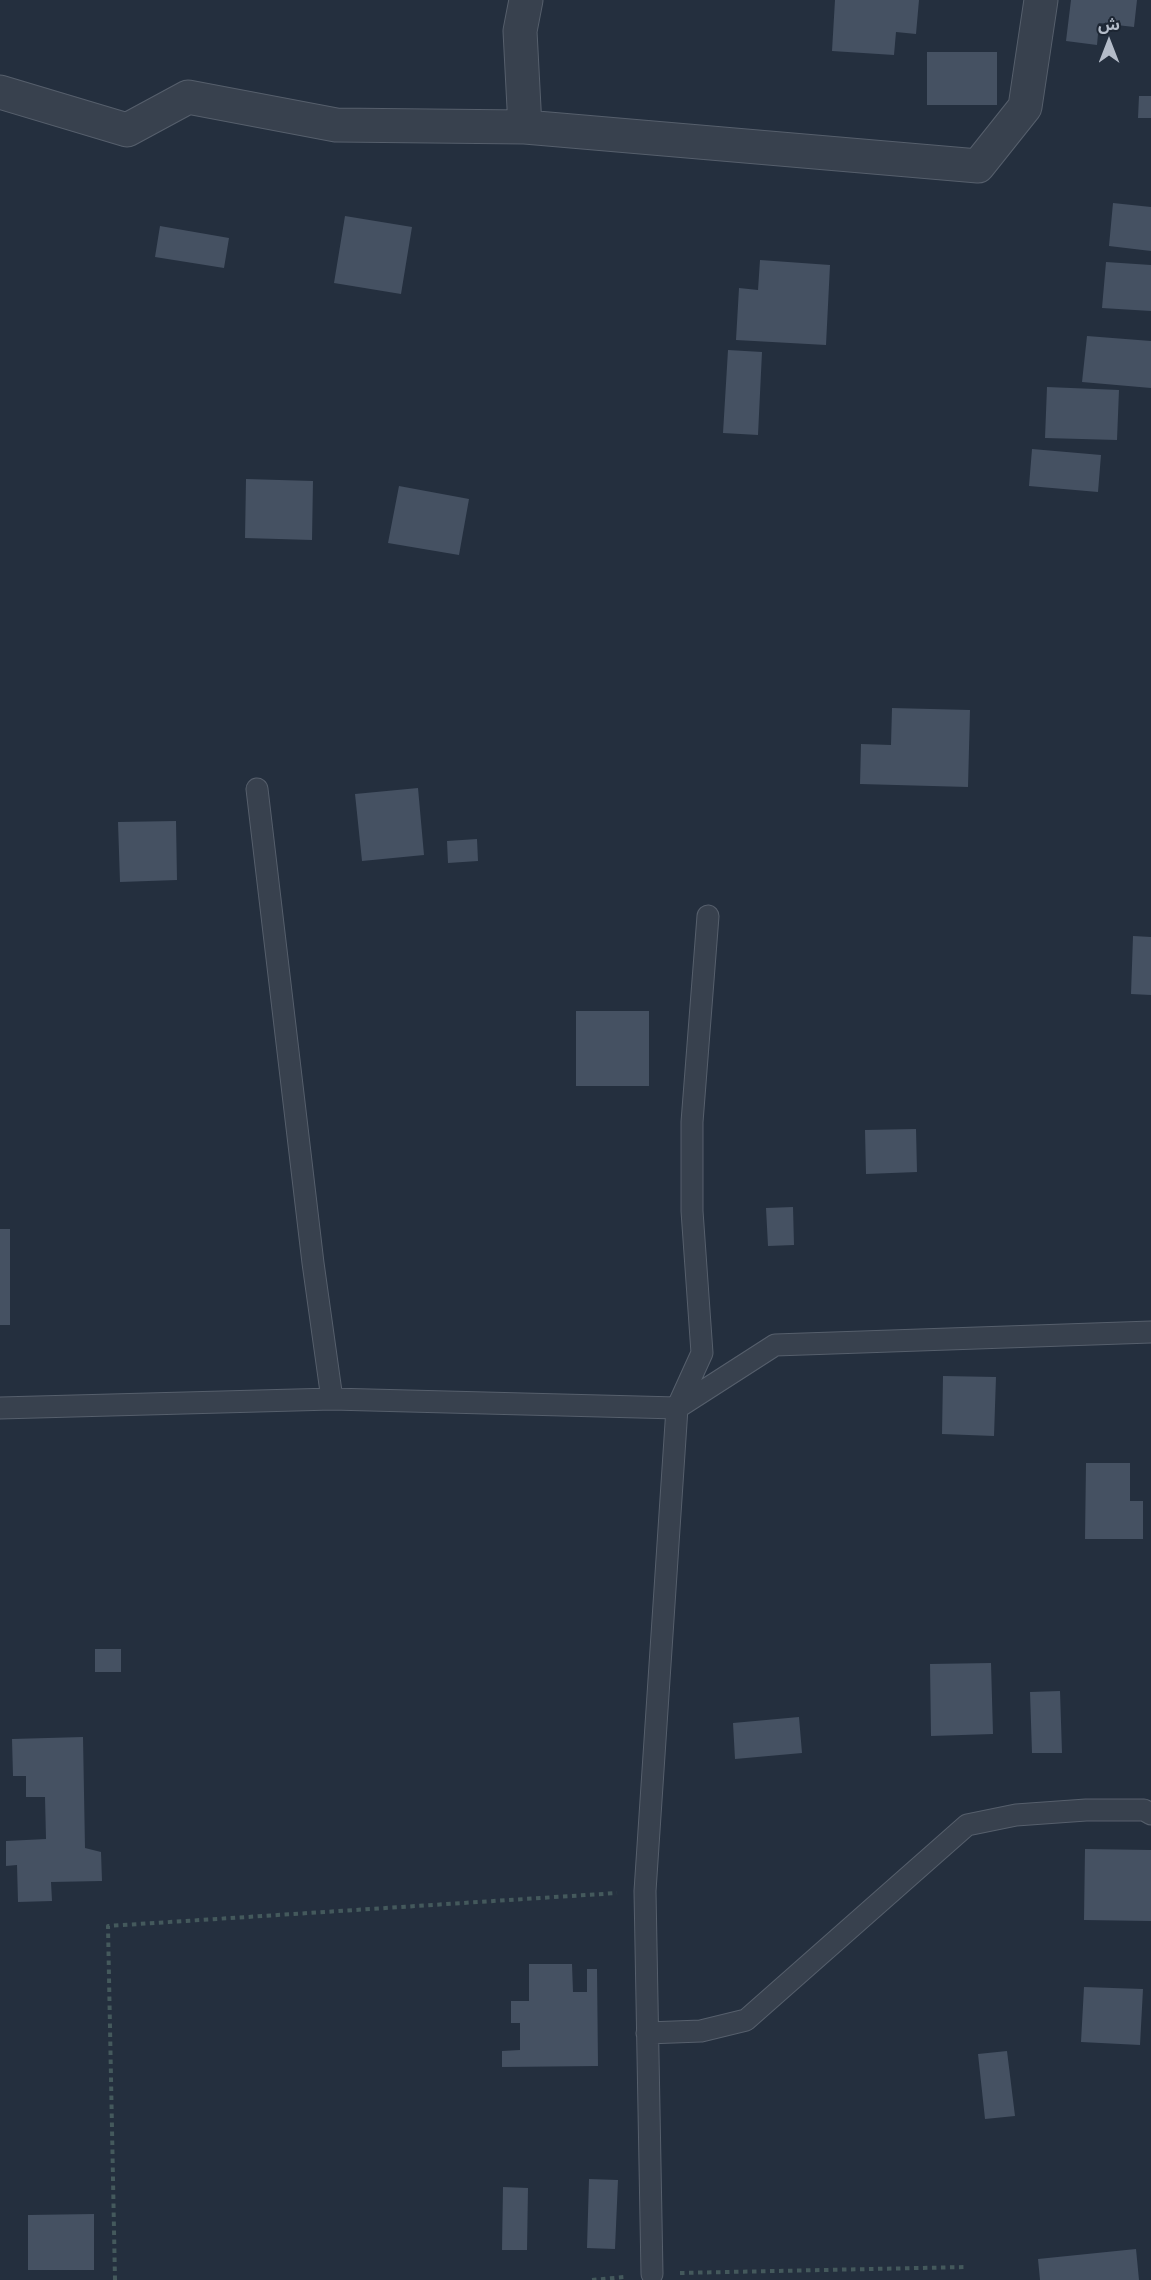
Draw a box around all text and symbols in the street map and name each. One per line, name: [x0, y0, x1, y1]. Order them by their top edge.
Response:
north arrow: [1079, 12, 1139, 72]
text: ش: [1098, 14, 1120, 34]

